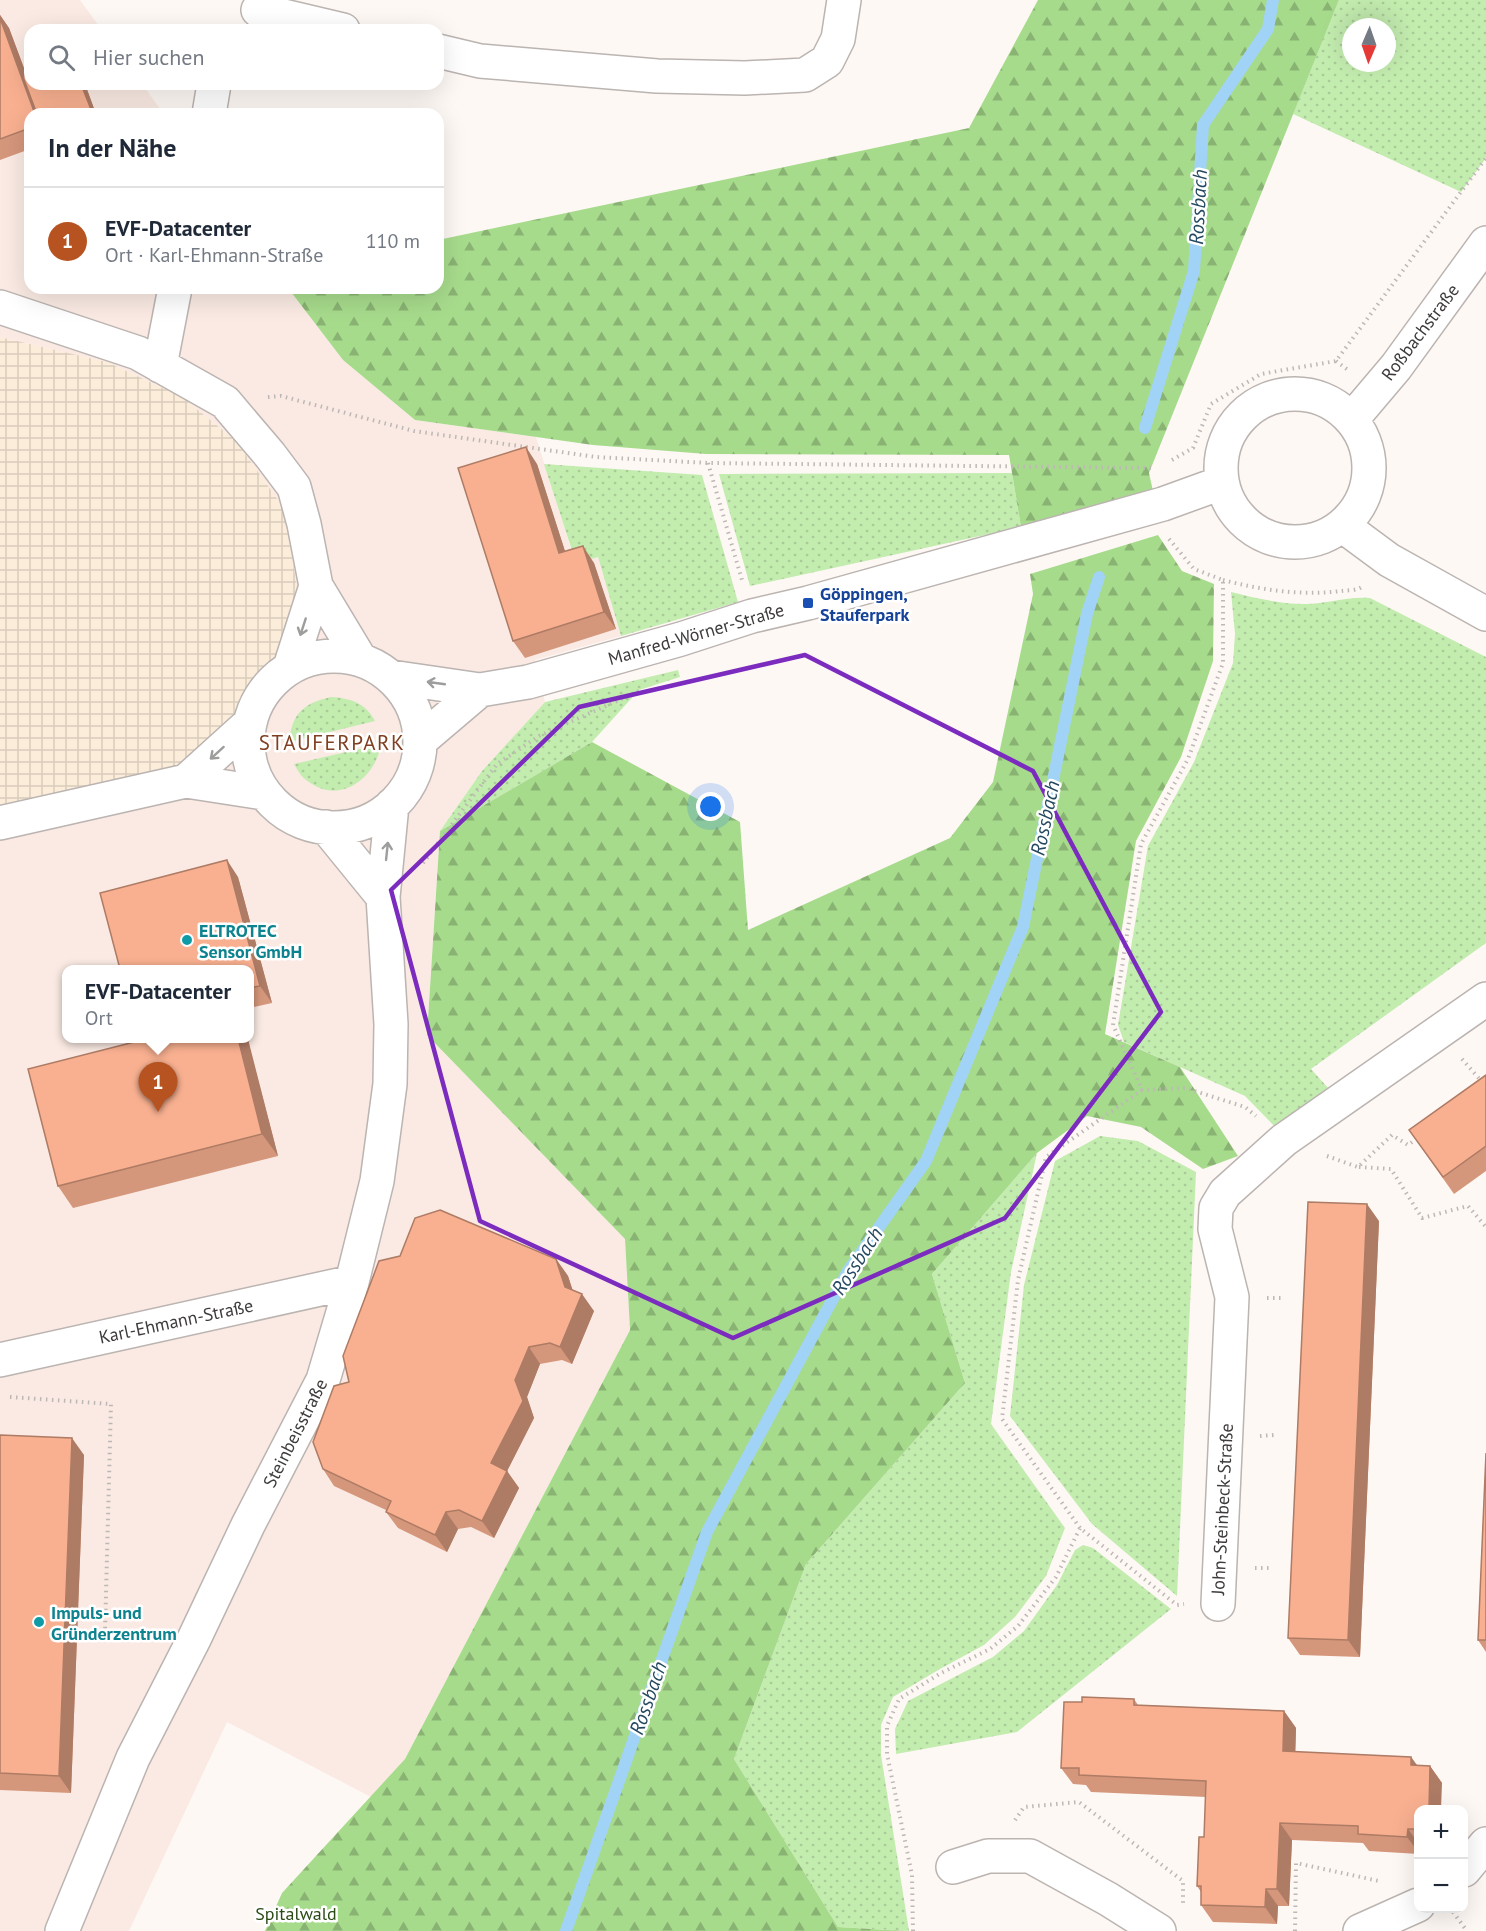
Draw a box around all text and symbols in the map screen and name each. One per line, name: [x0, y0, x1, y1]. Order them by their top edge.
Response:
north arrow: [1342, 18, 1396, 72]
search box: [24, 24, 444, 90]
icon: search: [45, 41, 78, 74]
text: Hier suchen: [93, 43, 205, 71]
text: In der Nähe: [48, 131, 176, 164]
water label: Rossbach: [1183, 169, 1213, 245]
text: EVF-Datacenter: [105, 214, 251, 242]
text: 1: [62, 228, 73, 254]
text: 110 m: [366, 228, 420, 254]
text: Ort · Karl-Ehmann-Straße: [105, 242, 323, 268]
street label: Roßbachstraße: [1376, 279, 1464, 385]
place label: Göppingen, Stauferpark: [820, 582, 910, 626]
marker: Göppingen, Stauferpark: [801, 596, 815, 610]
street label: Manfred-Wörner-Straße: [605, 598, 787, 670]
one-way arrow: [296, 617, 307, 636]
one-way arrow: [426, 678, 446, 689]
district label: STAUFERPARK: [259, 729, 405, 756]
one-way arrow: [210, 746, 225, 760]
water label: Rossbach: [1024, 778, 1066, 858]
your location: [696, 792, 725, 821]
one-way arrow: [382, 842, 393, 862]
place label: ELTROTEC Sensor GmbH: [199, 919, 302, 963]
marker: ELTROTEC Sensor GmbH: [180, 933, 194, 947]
popup: [62, 965, 254, 1043]
text: EVF-Datacenter: [85, 977, 231, 1005]
text: Ort: [85, 1005, 113, 1031]
pin: 1: [138, 1062, 178, 1112]
water label: Rossbach: [826, 1222, 888, 1300]
street label: Karl-Ehmann-Straße: [97, 1293, 255, 1349]
street label: Steinbeisstraße: [258, 1375, 332, 1491]
street label: John-Steinbeck-Straße: [1206, 1423, 1238, 1596]
place label: Impuls- und Gründerzentrum: [51, 1601, 177, 1645]
marker: Impuls- und Gründerzentrum: [32, 1615, 46, 1629]
water label: Rossbach: [623, 1658, 673, 1738]
map controls: [1414, 1805, 1468, 1913]
button: +: [1414, 1805, 1468, 1859]
button: −: [1414, 1859, 1468, 1913]
park label: Spitalwald: [255, 1902, 337, 1925]

